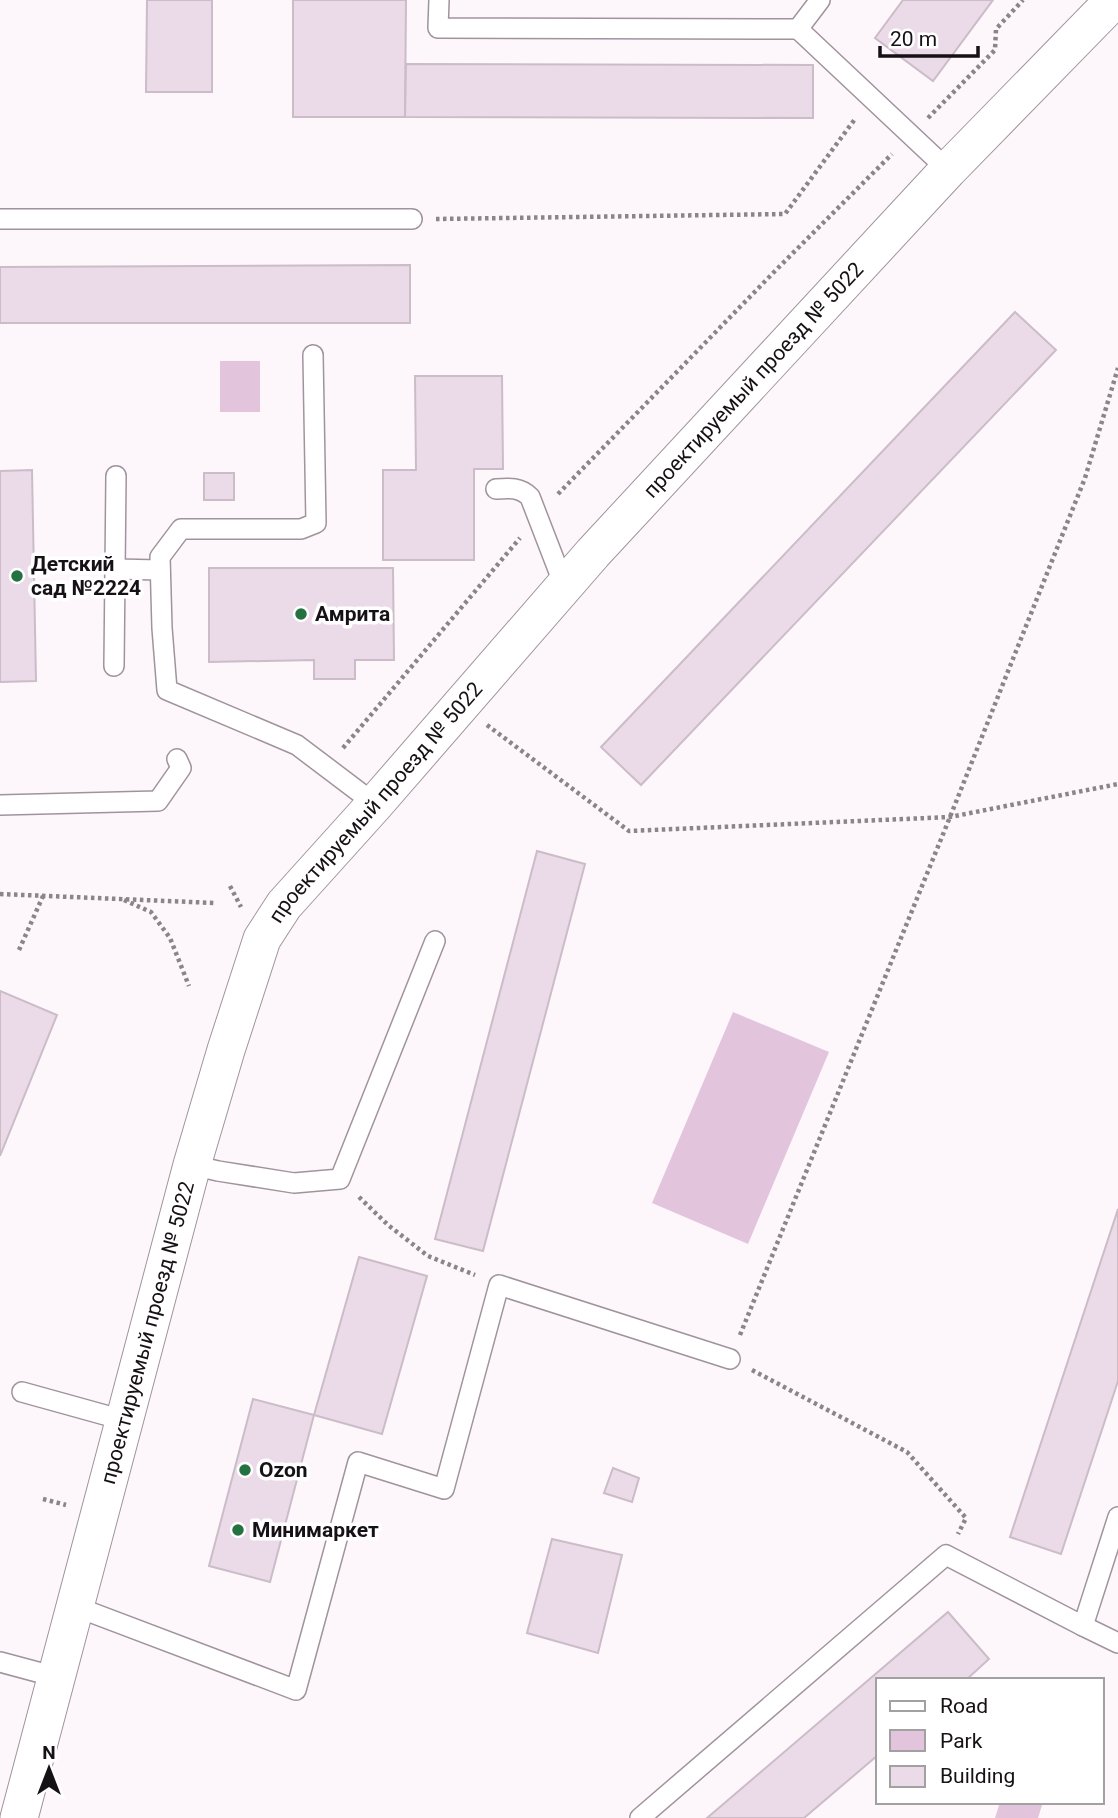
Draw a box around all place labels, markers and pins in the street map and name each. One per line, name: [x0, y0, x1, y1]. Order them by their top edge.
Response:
place label: Детский сад №2224: [31, 552, 141, 600]
marker: Детский сад №2224: [9, 568, 25, 584]
place label: Амрита: [315, 602, 390, 626]
marker: Амрита: [293, 606, 309, 622]
place label: Ozon: [259, 1458, 308, 1482]
marker: Ozon: [237, 1462, 253, 1478]
place label: Минимаркет: [252, 1518, 379, 1542]
marker: Минимаркет: [230, 1522, 246, 1538]

